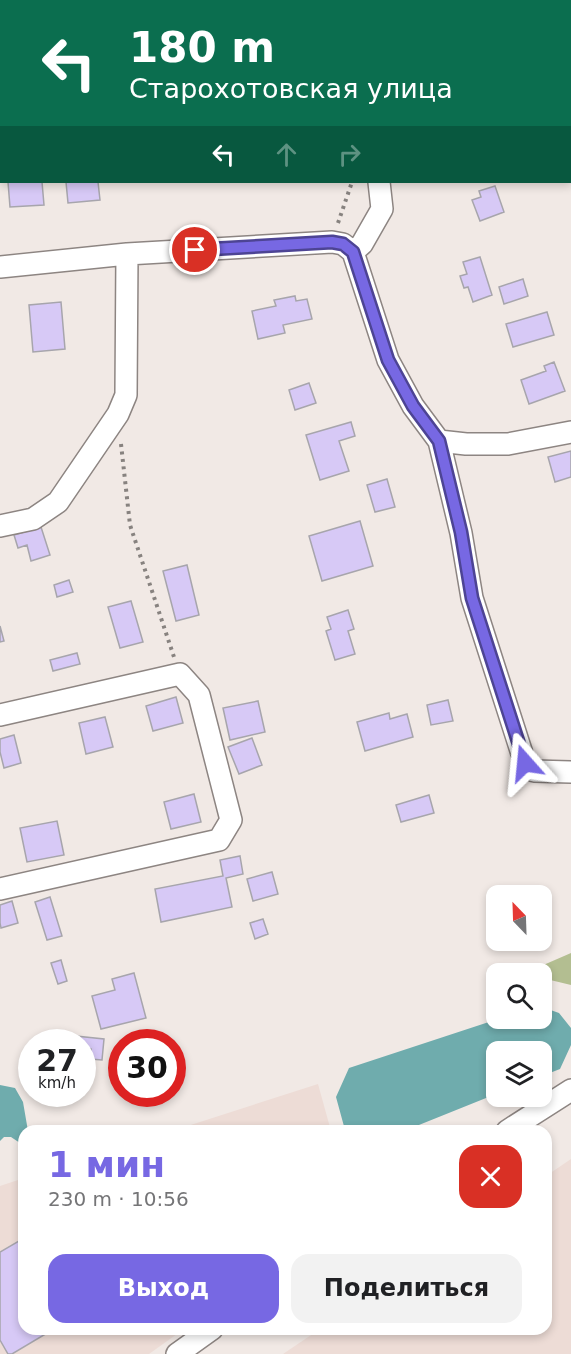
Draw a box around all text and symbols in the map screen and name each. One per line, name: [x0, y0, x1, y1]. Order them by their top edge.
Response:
text: 180 m: [129, 23, 275, 72]
icon: left: [30, 24, 108, 102]
text: Старохотовская улица: [129, 73, 453, 104]
icon: left: [207, 138, 240, 171]
icon: ahead: [270, 138, 303, 171]
icon: right: [333, 138, 366, 171]
pin: [169, 224, 220, 275]
icon: arrive: [178, 233, 211, 266]
position arrow: [493, 731, 557, 795]
north arrow: [486, 885, 552, 951]
map controls: [486, 885, 552, 1107]
button: search: [486, 963, 552, 1029]
speed limit sign: 30: [108, 1029, 186, 1107]
button: layers: [486, 1041, 552, 1107]
text: 27: [36, 1043, 78, 1078]
text: km/h: [38, 1074, 76, 1092]
text: 1 мин: [48, 1144, 165, 1185]
button: close: [459, 1145, 522, 1208]
text: 230 m · 10:56: [48, 1187, 189, 1211]
button: Выход: [48, 1254, 279, 1323]
button: Поделиться: [291, 1254, 522, 1323]

